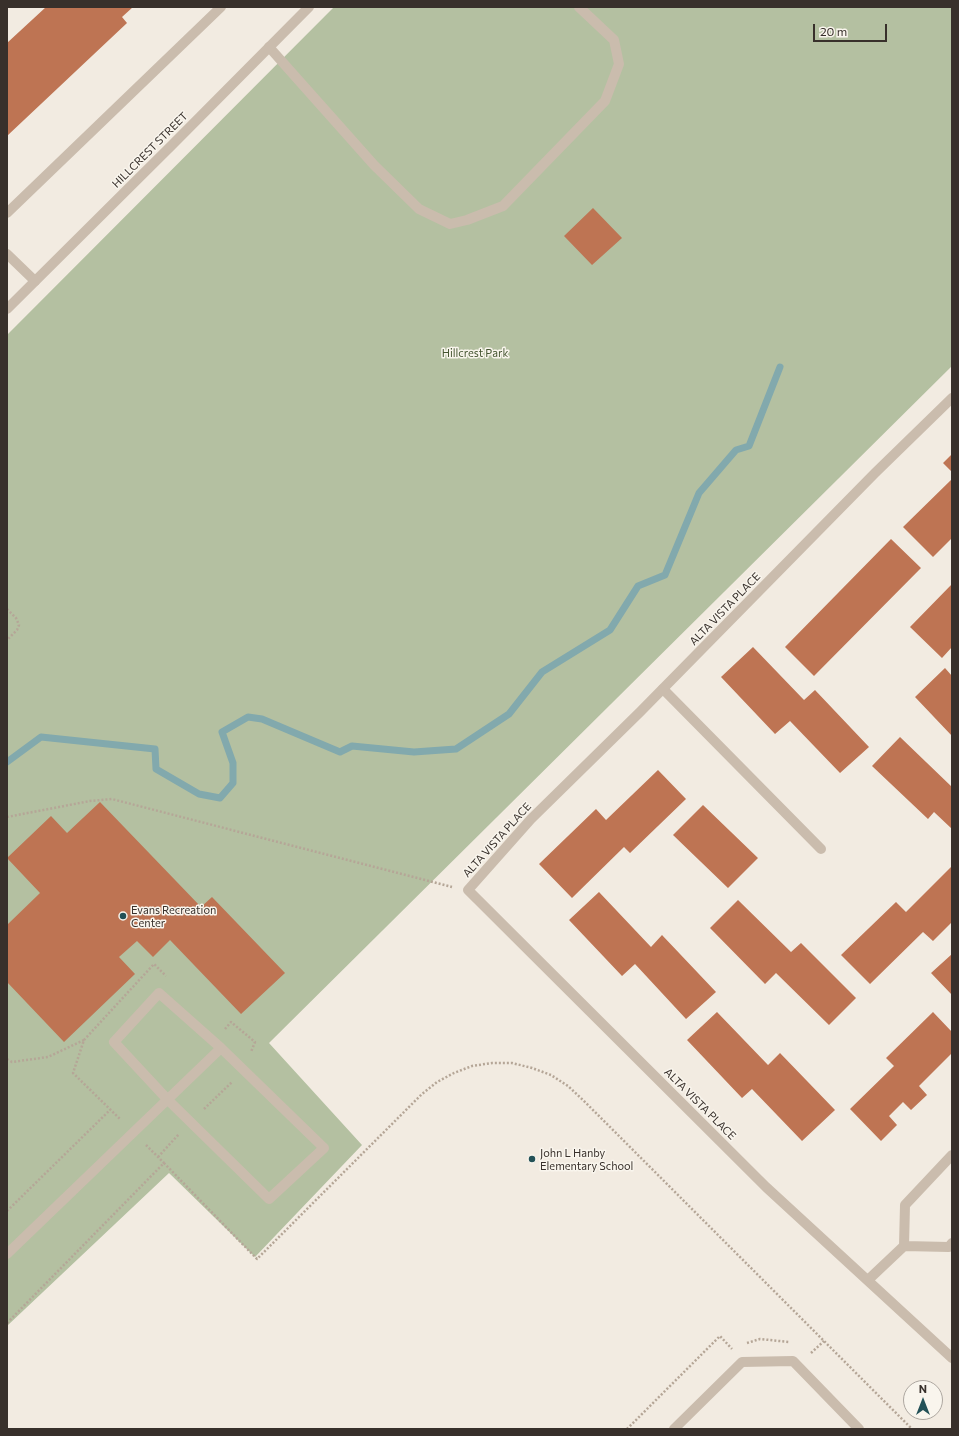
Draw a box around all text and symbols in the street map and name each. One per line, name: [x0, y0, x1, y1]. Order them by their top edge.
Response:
scale bar: [815, 16, 889, 42]
text: 20 m: [820, 24, 847, 38]
street label: HILLCREST STREET: [109, 109, 191, 191]
park label: Hillcrest Park: [442, 346, 508, 360]
street label: ALTA VISTA PLACE: [687, 570, 763, 648]
street label: ALTA VISTA PLACE: [460, 800, 534, 880]
place label: Evans Recreation Center: [131, 903, 216, 929]
marker: Evans Recreation Center: [118, 911, 128, 921]
street label: ALTA VISTA PLACE: [661, 1065, 739, 1143]
place label: John L Hanby Elementary School: [540, 1146, 633, 1172]
marker: John L Hanby Elementary School: [527, 1154, 537, 1164]
north arrow: [903, 1380, 943, 1420]
text: N: [919, 1382, 927, 1395]

